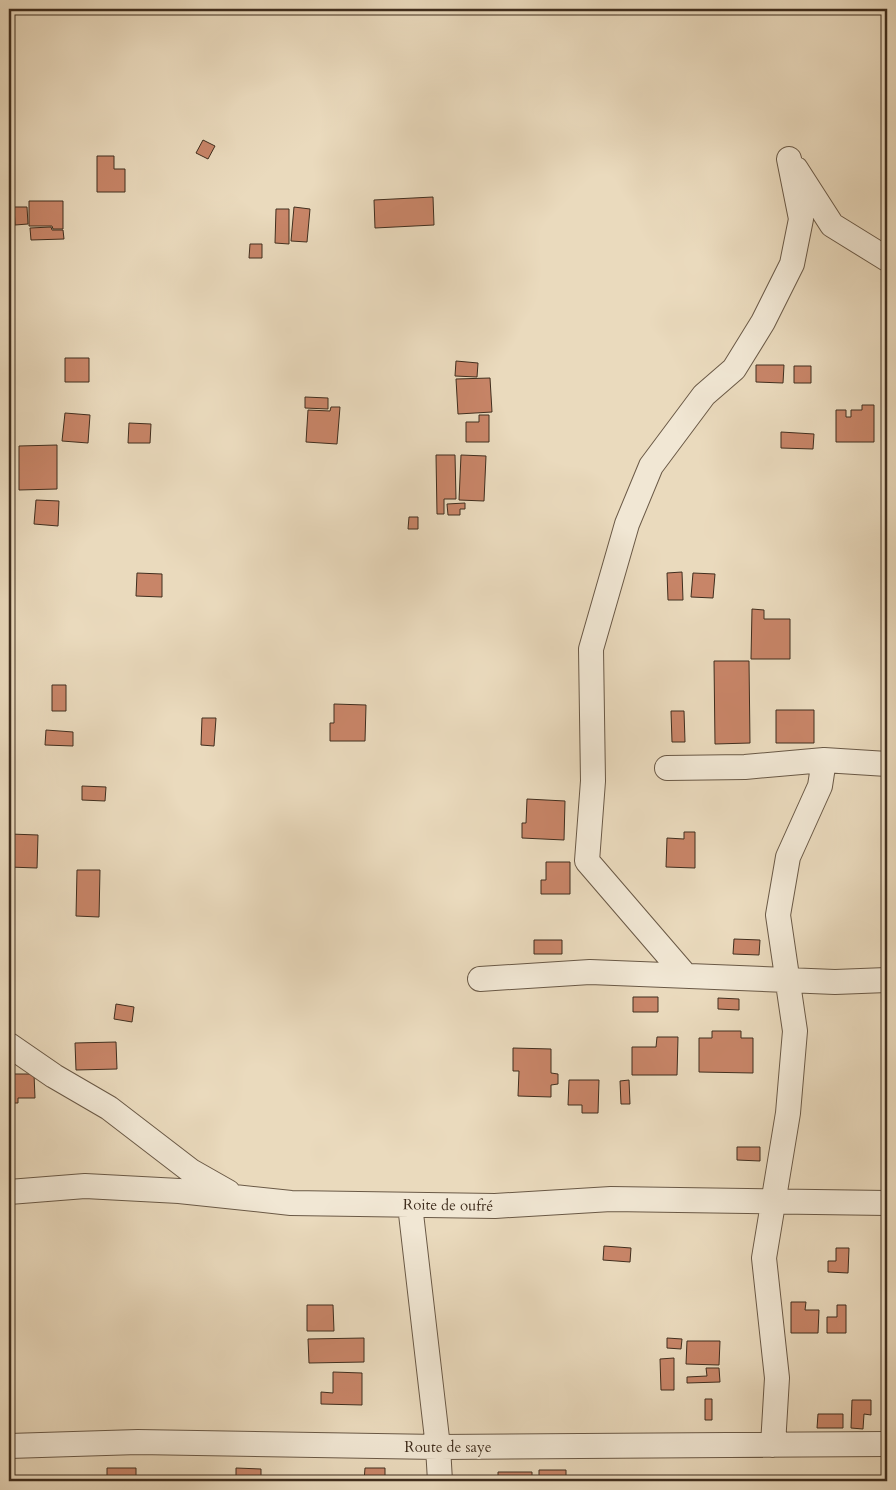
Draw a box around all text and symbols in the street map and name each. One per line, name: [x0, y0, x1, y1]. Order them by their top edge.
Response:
street label: Roite de oufré: [403, 1194, 494, 1216]
street label: Route de saye: [404, 1437, 492, 1457]

